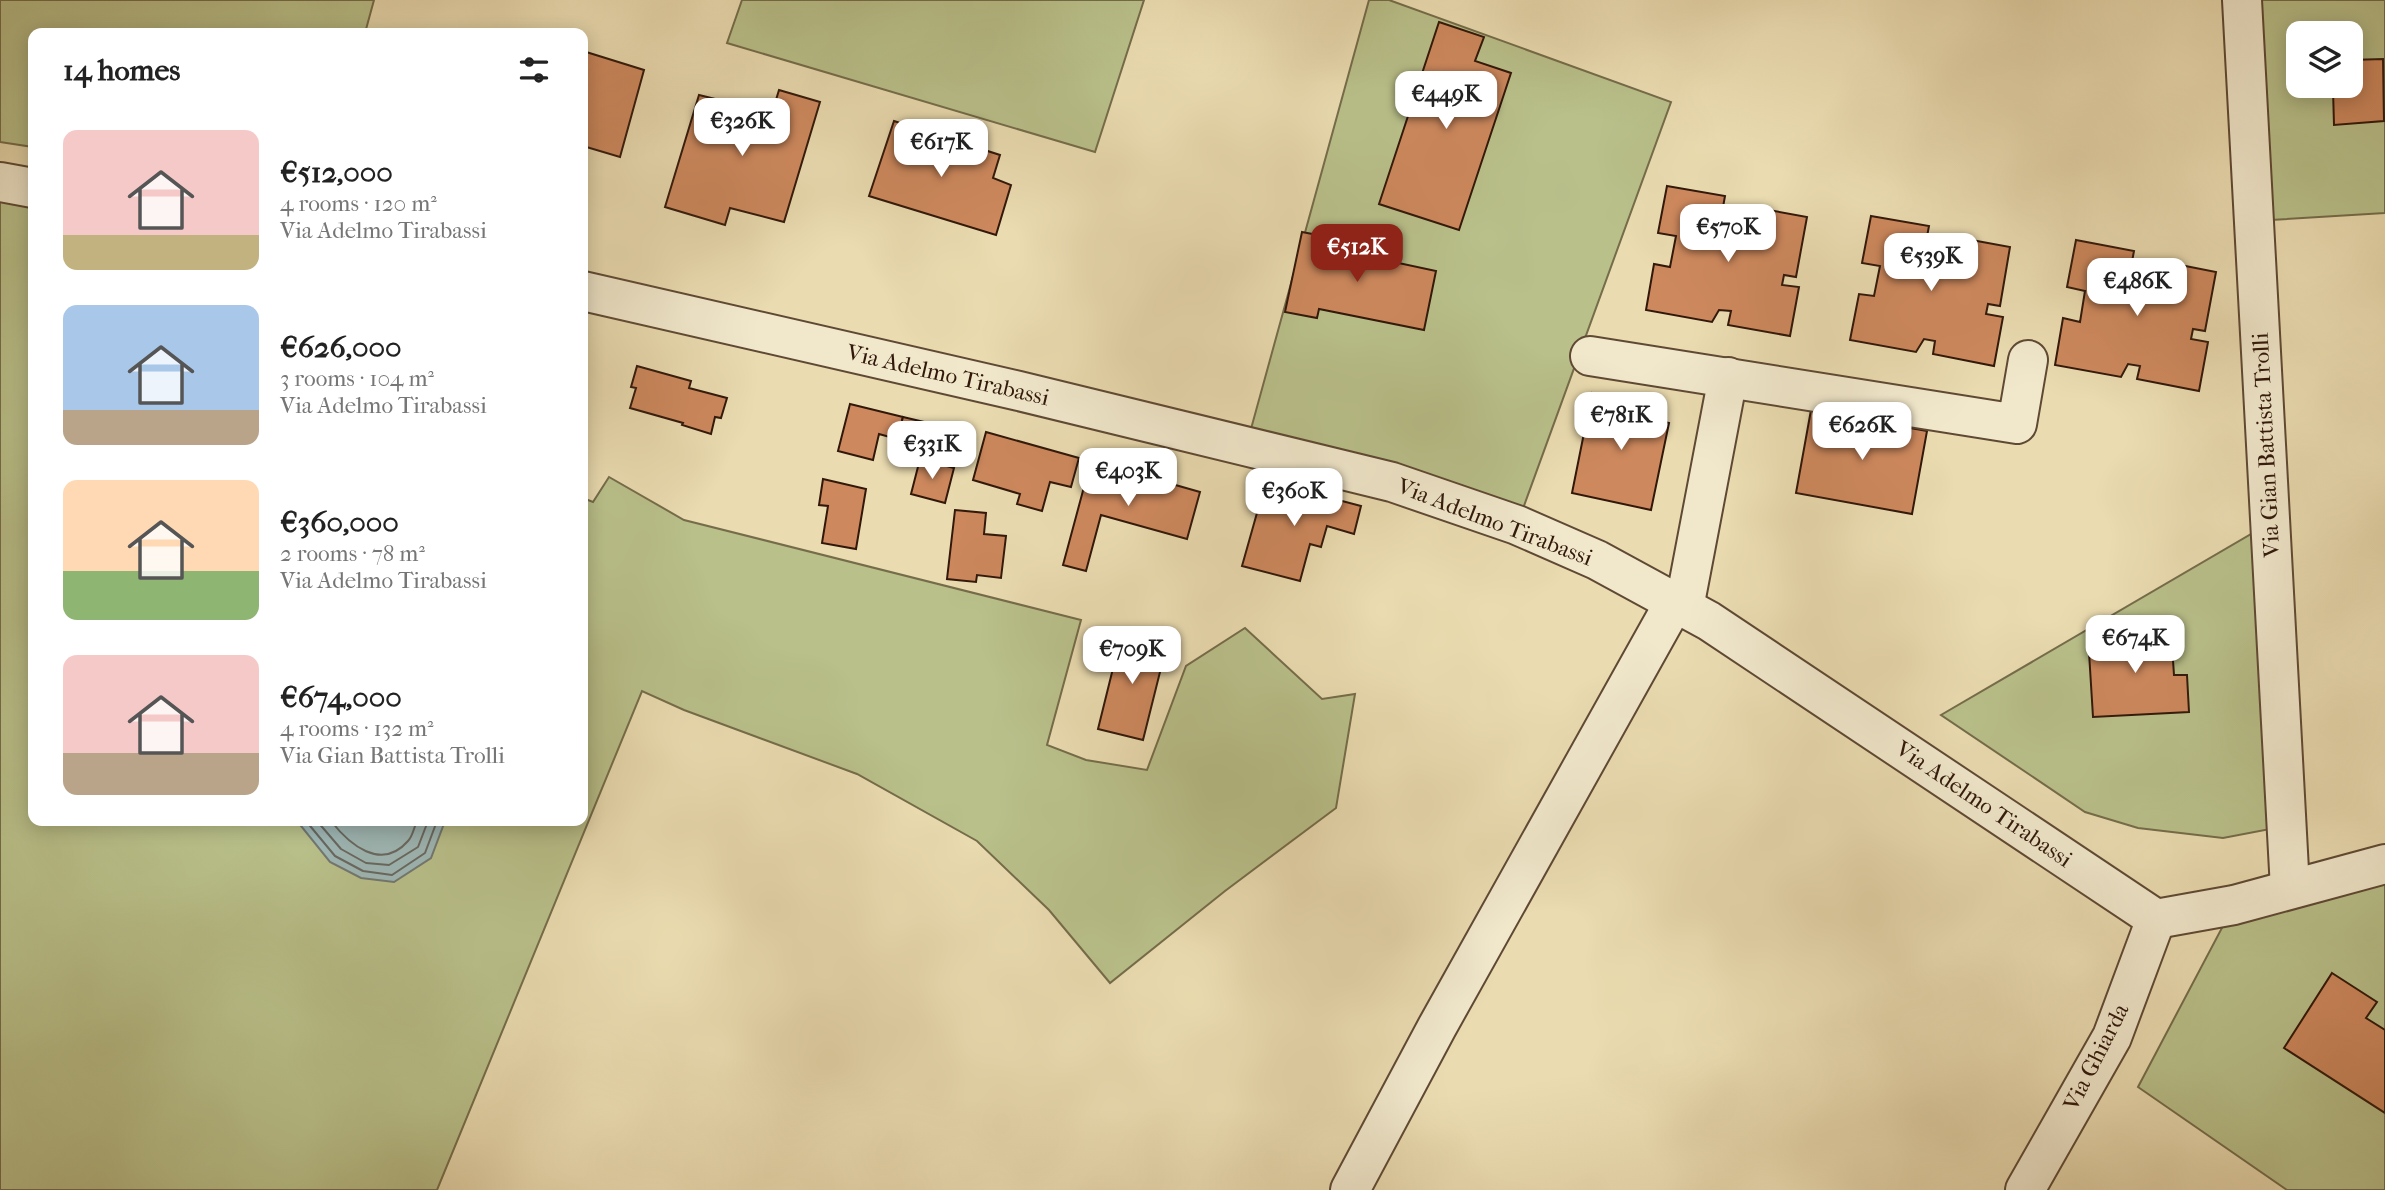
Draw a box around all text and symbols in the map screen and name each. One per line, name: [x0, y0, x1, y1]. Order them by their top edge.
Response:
map controls: [2286, 21, 2363, 98]
button: layers: [2286, 21, 2363, 98]
icon: filters: [515, 51, 553, 89]
text: 14 homes: [63, 53, 180, 88]
pin: €449K: [1397, 72, 1495, 131]
text: €449K: [1411, 80, 1481, 107]
pin: €326K: [693, 99, 791, 158]
text: €326K: [710, 107, 774, 134]
pin: €617K: [892, 120, 990, 179]
text: €617K: [910, 128, 972, 155]
text: €512,000: [280, 155, 393, 190]
icon: home: [119, 158, 203, 242]
text: 4 rooms · 120 m²: [280, 190, 437, 217]
pin: €570K: [1679, 204, 1777, 264]
text: €570K: [1696, 213, 1760, 240]
text: Via Adelmo Tirabassi: [280, 217, 487, 244]
pin: €512K: [1308, 224, 1406, 284]
text: €512K: [1327, 233, 1387, 260]
pin: €539K: [1882, 233, 1980, 293]
text: €539K: [1900, 242, 1962, 269]
pin: €486K: [2088, 258, 2186, 318]
text: €486K: [2103, 267, 2171, 294]
text: €626,000: [280, 330, 402, 365]
street label: Via Gian Battista Trolli: [2247, 332, 2285, 559]
icon: home: [119, 333, 203, 417]
street label: Via Adelmo Tirabassi: [843, 338, 1052, 411]
text: 3 rooms · 104 m²: [280, 365, 434, 392]
text: Via Adelmo Tirabassi: [280, 392, 487, 419]
pin: €781K: [1572, 392, 1670, 452]
text: €781K: [1590, 401, 1652, 428]
pin: €626K: [1813, 402, 1911, 462]
text: €626K: [1828, 411, 1896, 438]
pin: €331K: [883, 421, 981, 481]
text: €331K: [903, 430, 961, 457]
pin: €403K: [1079, 448, 1177, 508]
text: €403K: [1095, 457, 1161, 484]
pin: €360K: [1245, 468, 1343, 528]
street label: Via Adelmo Tirabassi: [1393, 472, 1597, 572]
text: €360K: [1262, 477, 1326, 504]
text: €360,000: [280, 505, 399, 540]
icon: home: [119, 508, 203, 592]
text: 2 rooms · 78 m²: [280, 540, 425, 567]
text: Via Adelmo Tirabassi: [280, 567, 487, 594]
pin: €674K: [2086, 616, 2184, 675]
text: €674K: [2102, 624, 2168, 651]
pin: €709K: [1083, 626, 1181, 686]
text: €709K: [1099, 635, 1165, 662]
text: €674,000: [280, 680, 402, 715]
icon: home: [119, 683, 203, 767]
text: 4 rooms · 132 m²: [280, 715, 434, 742]
street label: Via Adelmo Tirabassi: [1890, 734, 2077, 873]
text: Via Gian Battista Trolli: [280, 742, 505, 769]
street label: Via Ghiarda: [2057, 999, 2135, 1116]

